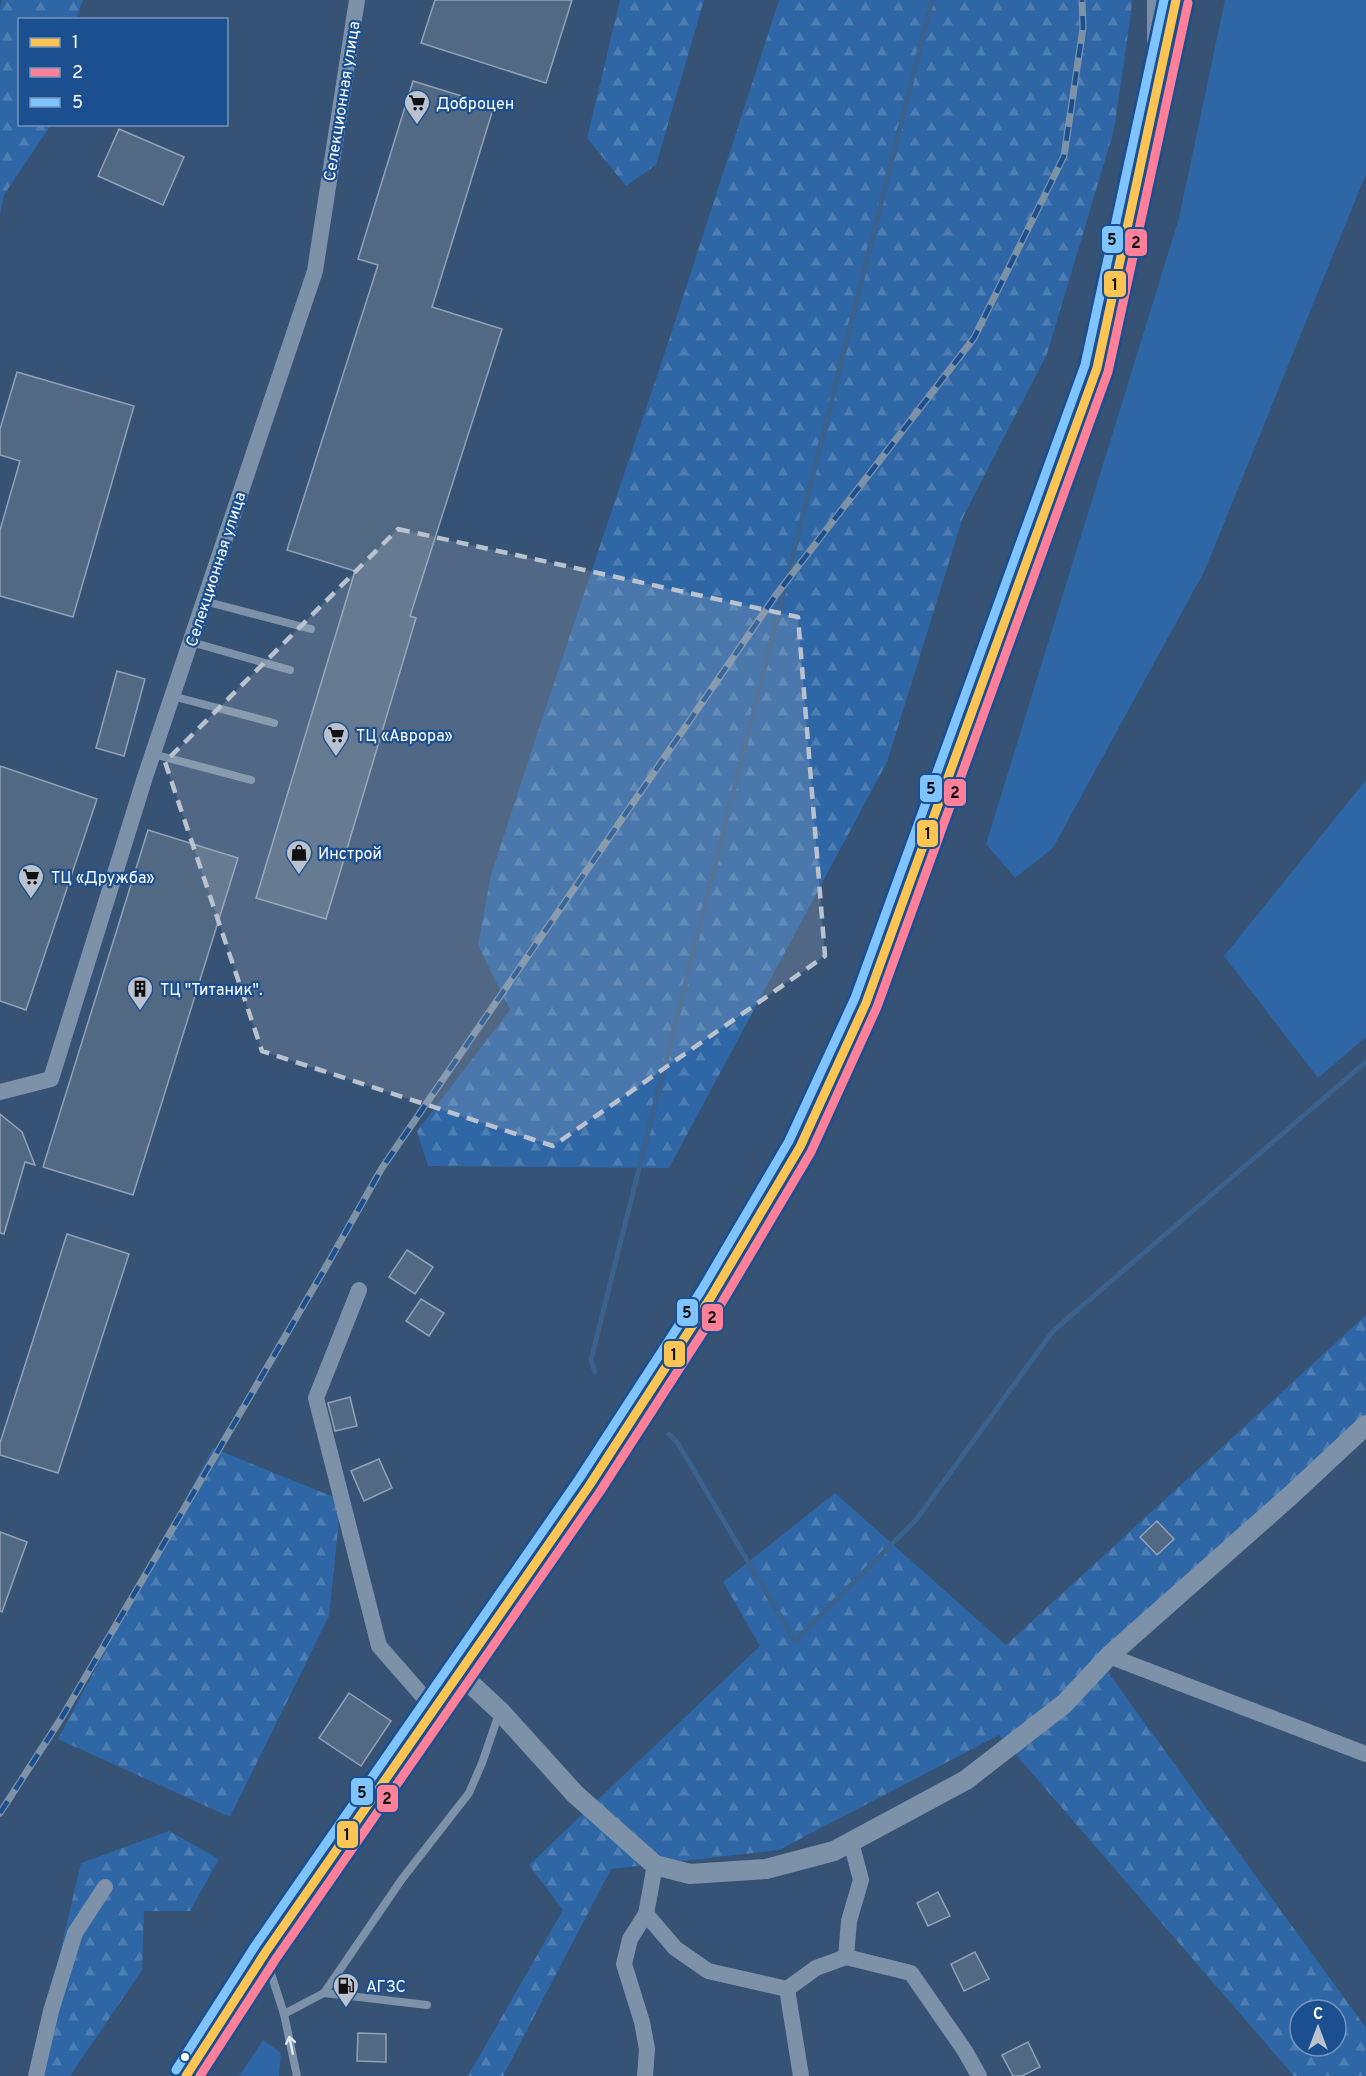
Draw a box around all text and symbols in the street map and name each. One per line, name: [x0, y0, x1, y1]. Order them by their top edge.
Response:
legend: [18, 18, 228, 126]
street label: Селекционная улица: [320, 20, 366, 183]
text: 1: [72, 32, 79, 55]
text: 2: [72, 62, 83, 85]
supermarket icon: Доброцен: [402, 88, 432, 126]
text: 5: [72, 92, 83, 115]
place label: Доброцен: [436, 95, 514, 115]
line badge: 5: [1101, 225, 1124, 254]
line badge: 2: [1124, 228, 1148, 257]
text: 5: [1107, 231, 1117, 251]
text: 2: [1131, 234, 1141, 254]
line badge: 1: [1103, 270, 1127, 298]
text: 1: [1112, 276, 1118, 296]
street label: Селекционная улица: [182, 490, 251, 650]
supermarket icon: ТЦ «Аврора»: [321, 720, 351, 758]
place label: ТЦ «Аврора»: [356, 727, 453, 747]
line badge: 5: [919, 774, 943, 803]
line badge: 2: [943, 778, 967, 807]
text: 5: [926, 780, 936, 800]
text: 2: [950, 784, 960, 804]
line badge: 1: [916, 819, 939, 848]
text: 1: [925, 825, 931, 845]
shop icon: Инстрой: [284, 838, 314, 876]
place label: Инстрой: [318, 845, 382, 865]
supermarket icon: ТЦ «Дружба»: [16, 862, 46, 900]
place label: ТЦ «Дружба»: [51, 869, 155, 889]
building icon: ТЦ "Титаник".: [125, 974, 155, 1012]
place label: ТЦ "Титаник".: [160, 981, 263, 1001]
line badge: 5: [676, 1298, 699, 1327]
line badge: 2: [701, 1303, 724, 1332]
text: 5: [682, 1304, 692, 1324]
text: 2: [707, 1309, 717, 1329]
line badge: 1: [663, 1340, 686, 1368]
text: 1: [671, 1346, 677, 1366]
line badge: 5: [350, 1777, 374, 1806]
text: 5: [357, 1784, 367, 1804]
line badge: 2: [376, 1784, 399, 1813]
text: 2: [382, 1790, 392, 1810]
line badge: 1: [336, 1820, 359, 1849]
text: 1: [344, 1826, 350, 1846]
fuel station icon: АГЗС: [331, 1971, 361, 2009]
place label: АГЗС: [366, 1978, 406, 1998]
north arrow: [1288, 1998, 1348, 2058]
text: С: [1313, 2005, 1323, 2025]
one-way arrow: [285, 2036, 296, 2055]
unlabelled marker: [179, 2051, 191, 2063]

